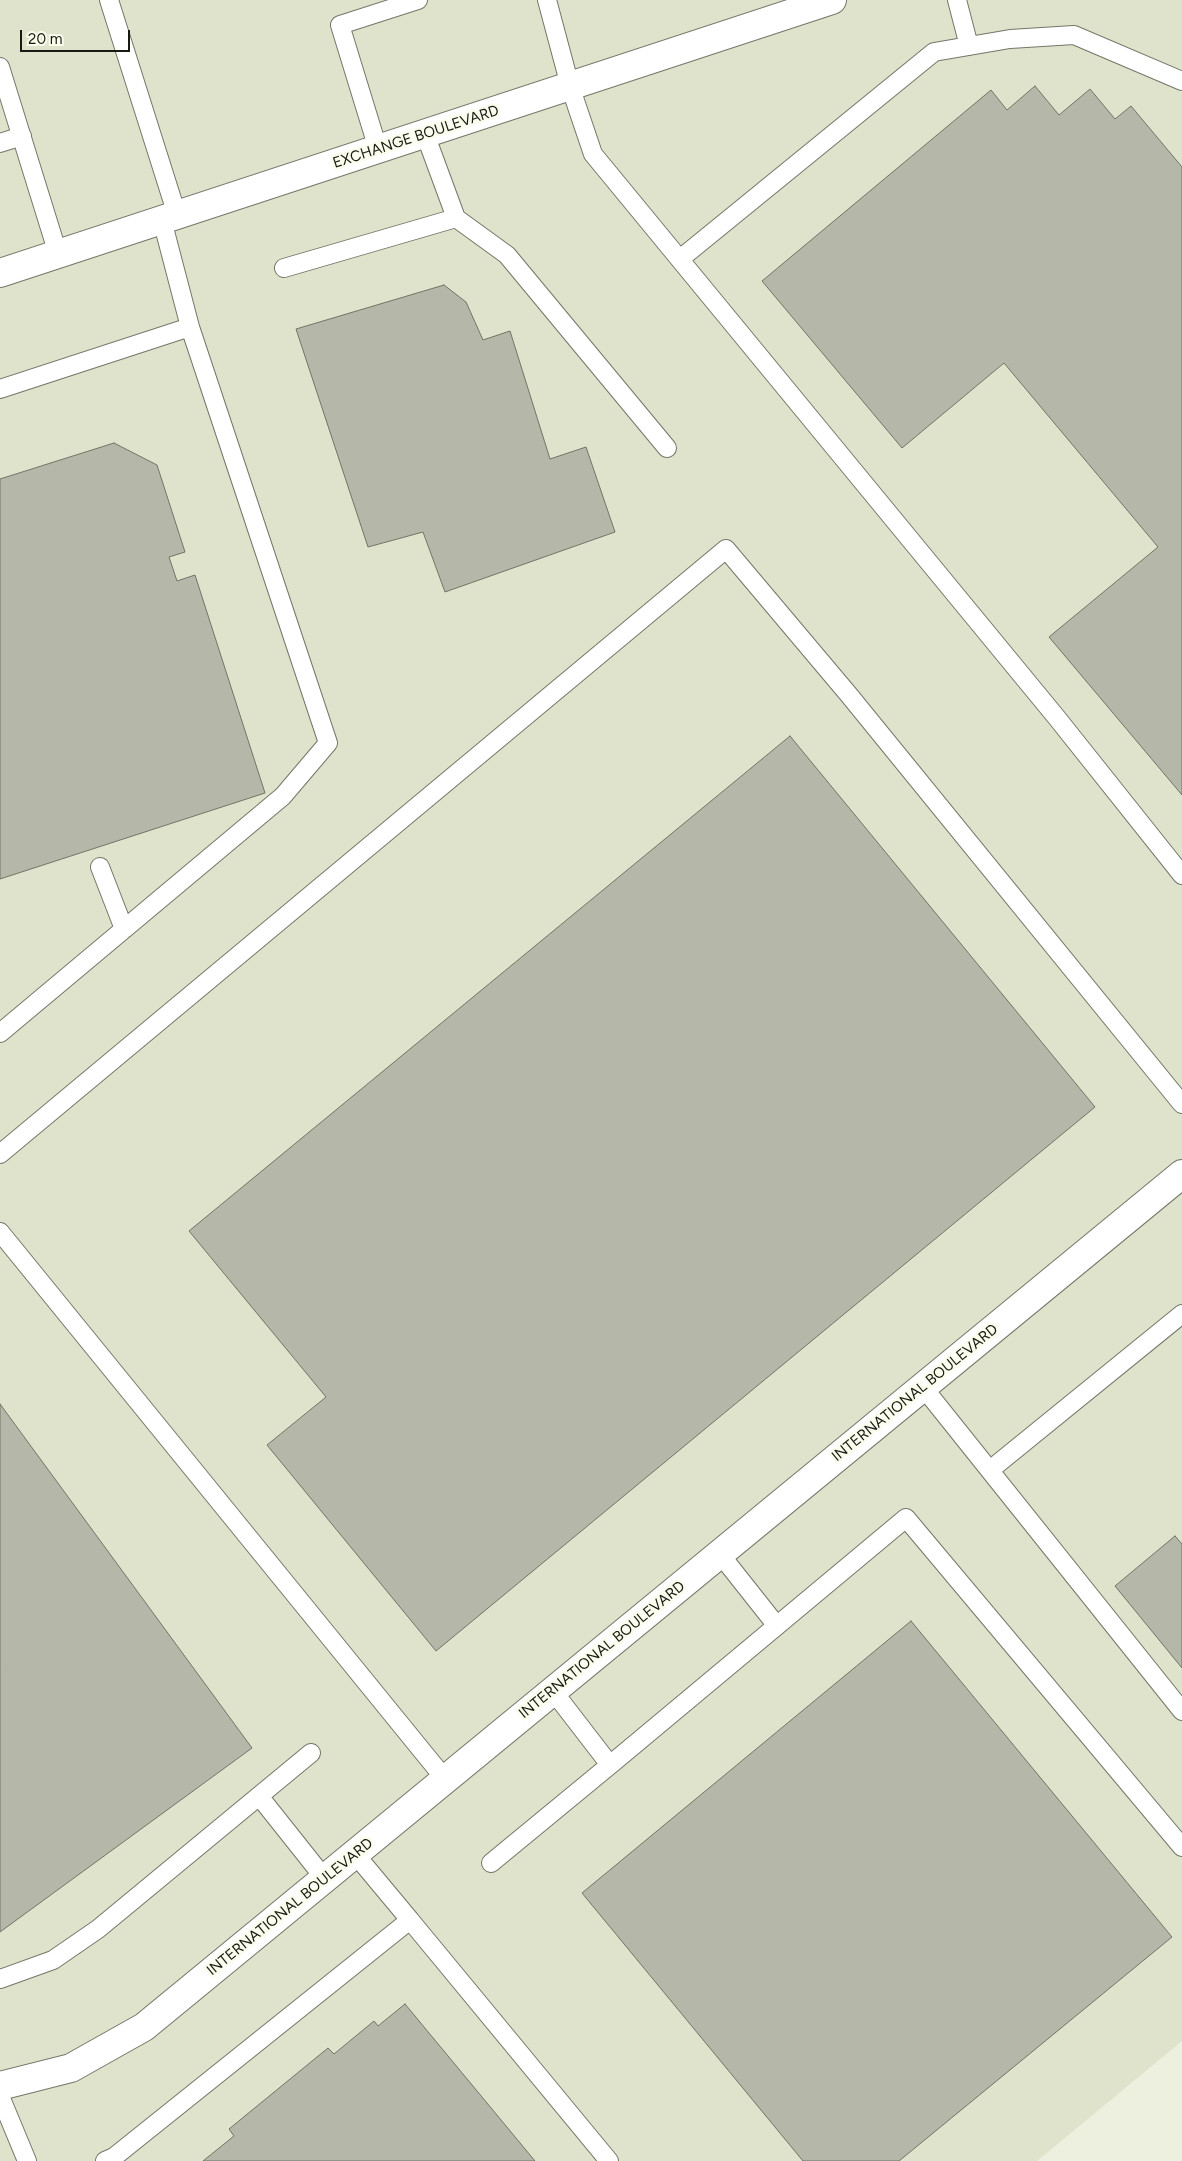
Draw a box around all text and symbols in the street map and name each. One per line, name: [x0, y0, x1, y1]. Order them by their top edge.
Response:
scale bar: [22, 20, 132, 52]
text: 20 m: [28, 30, 62, 48]
street label: EXCHANGE BOULEVARD: [331, 102, 501, 172]
street label: INTERNATIONAL BOULEVARD: [828, 1320, 1002, 1466]
street label: INTERNATIONAL BOULEVARD: [515, 1577, 689, 1723]
street label: INTERNATIONAL BOULEVARD: [203, 1834, 377, 1980]

